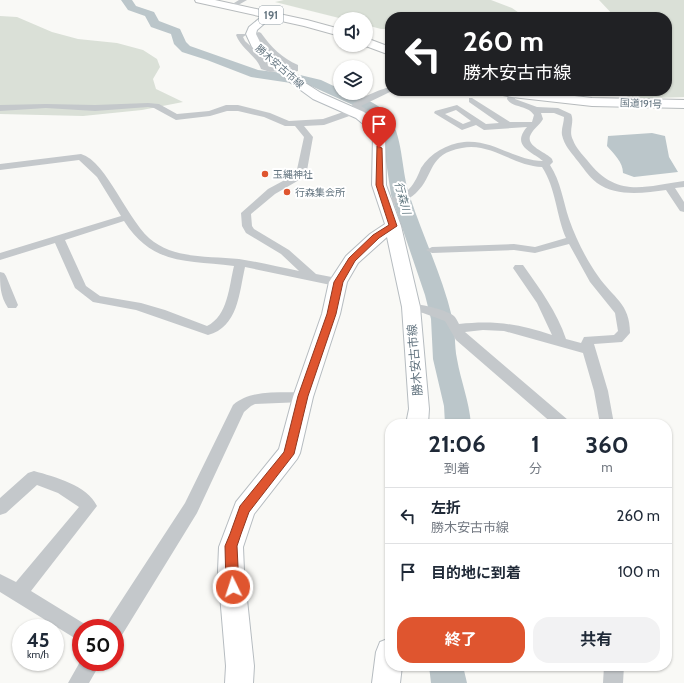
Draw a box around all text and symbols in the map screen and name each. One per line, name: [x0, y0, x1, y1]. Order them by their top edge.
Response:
road number: 191: [259, 6, 283, 24]
map controls: [333, 12, 373, 100]
button: sound: [333, 12, 373, 52]
text: 260 m: [463, 24, 544, 58]
icon: left: [397, 28, 449, 80]
street label: 勝木安古市線: [253, 42, 307, 91]
button: layers: [333, 60, 373, 100]
text: 勝木安古市線: [463, 62, 571, 84]
street label: 国道191号: [620, 96, 662, 111]
pin: [362, 107, 396, 148]
icon: arrive: [368, 113, 390, 135]
place label: 玉縄神社: [273, 168, 313, 181]
marker: 玉縄神社: [260, 169, 270, 179]
water label: 行森川: [392, 180, 414, 217]
place label: 行森集会所: [295, 186, 345, 199]
marker: 行森集会所: [282, 187, 292, 197]
street label: 勝木安古市線: [404, 324, 425, 397]
text: 21:06: [428, 429, 486, 458]
text: 1: [531, 429, 540, 458]
text: 360: [585, 430, 629, 459]
text: m: [601, 459, 613, 475]
text: 到着: [444, 460, 470, 476]
text: 分: [529, 460, 542, 476]
text: 左折: [431, 499, 461, 517]
icon: left: [397, 505, 419, 527]
text: 260 m: [617, 507, 660, 525]
text: 勝木安古市線: [431, 519, 509, 535]
icon: arrive: [397, 561, 419, 583]
text: 100 m: [618, 563, 660, 581]
text: 目的地に到着: [431, 564, 521, 582]
position arrow: [212, 566, 254, 608]
button: 終了: [397, 617, 525, 663]
button: 共有: [533, 617, 660, 663]
speed limit sign: 50: [72, 619, 124, 671]
text: 45: [26, 628, 50, 652]
text: km/h: [27, 648, 49, 661]

